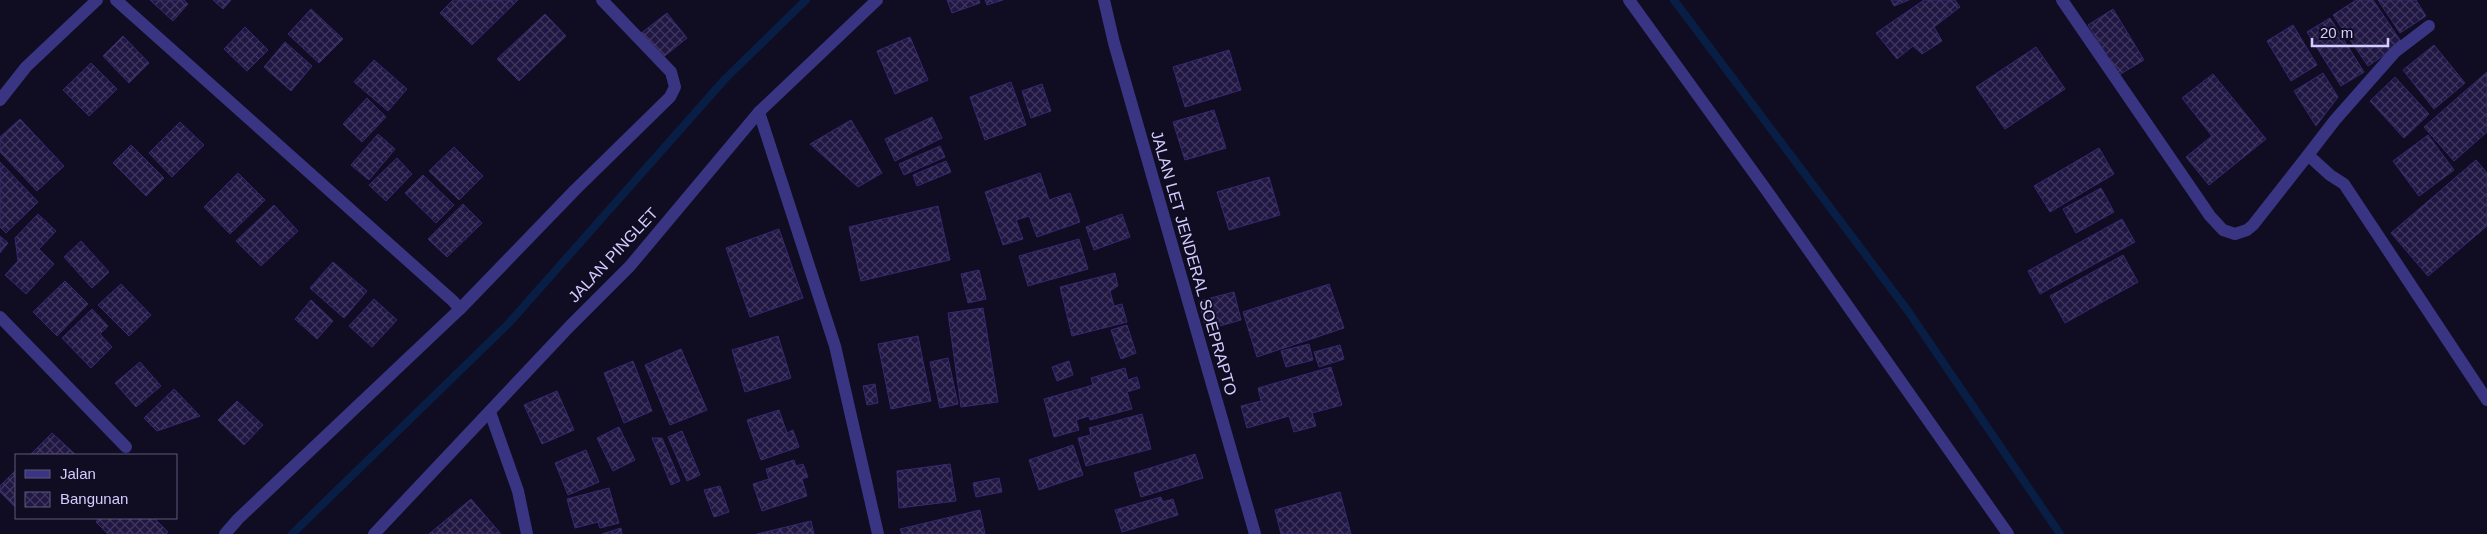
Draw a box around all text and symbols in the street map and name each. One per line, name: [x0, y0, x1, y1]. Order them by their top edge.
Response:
scale bar: [2312, 15, 2388, 47]
text: 20 m: [2320, 24, 2353, 41]
street label: JALAN LET JENDERAL SOEPRAPTO: [1148, 129, 1240, 397]
street label: JALAN PINGLET: [565, 204, 661, 306]
legend: [15, 454, 178, 519]
text: Jalan: [60, 465, 96, 482]
text: Bangunan: [60, 490, 128, 507]

